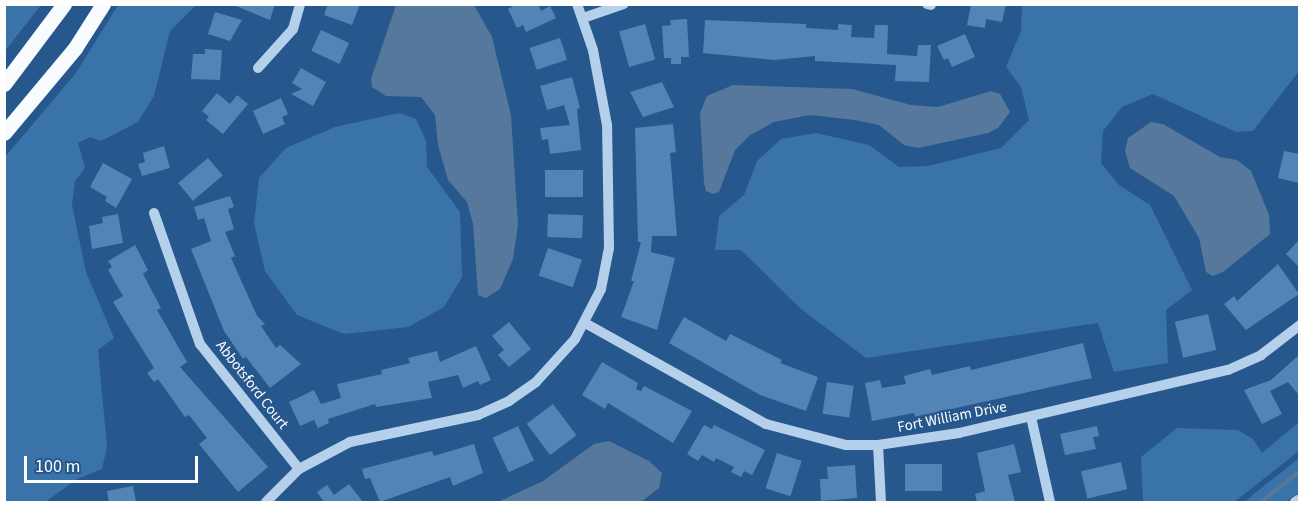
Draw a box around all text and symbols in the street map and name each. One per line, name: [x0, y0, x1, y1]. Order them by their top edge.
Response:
street label: Abbotsford Court: [212, 337, 292, 433]
street label: Fort William Drive: [896, 398, 1008, 436]
scale bar: [27, 444, 201, 482]
text: 100 m: [35, 454, 80, 479]

